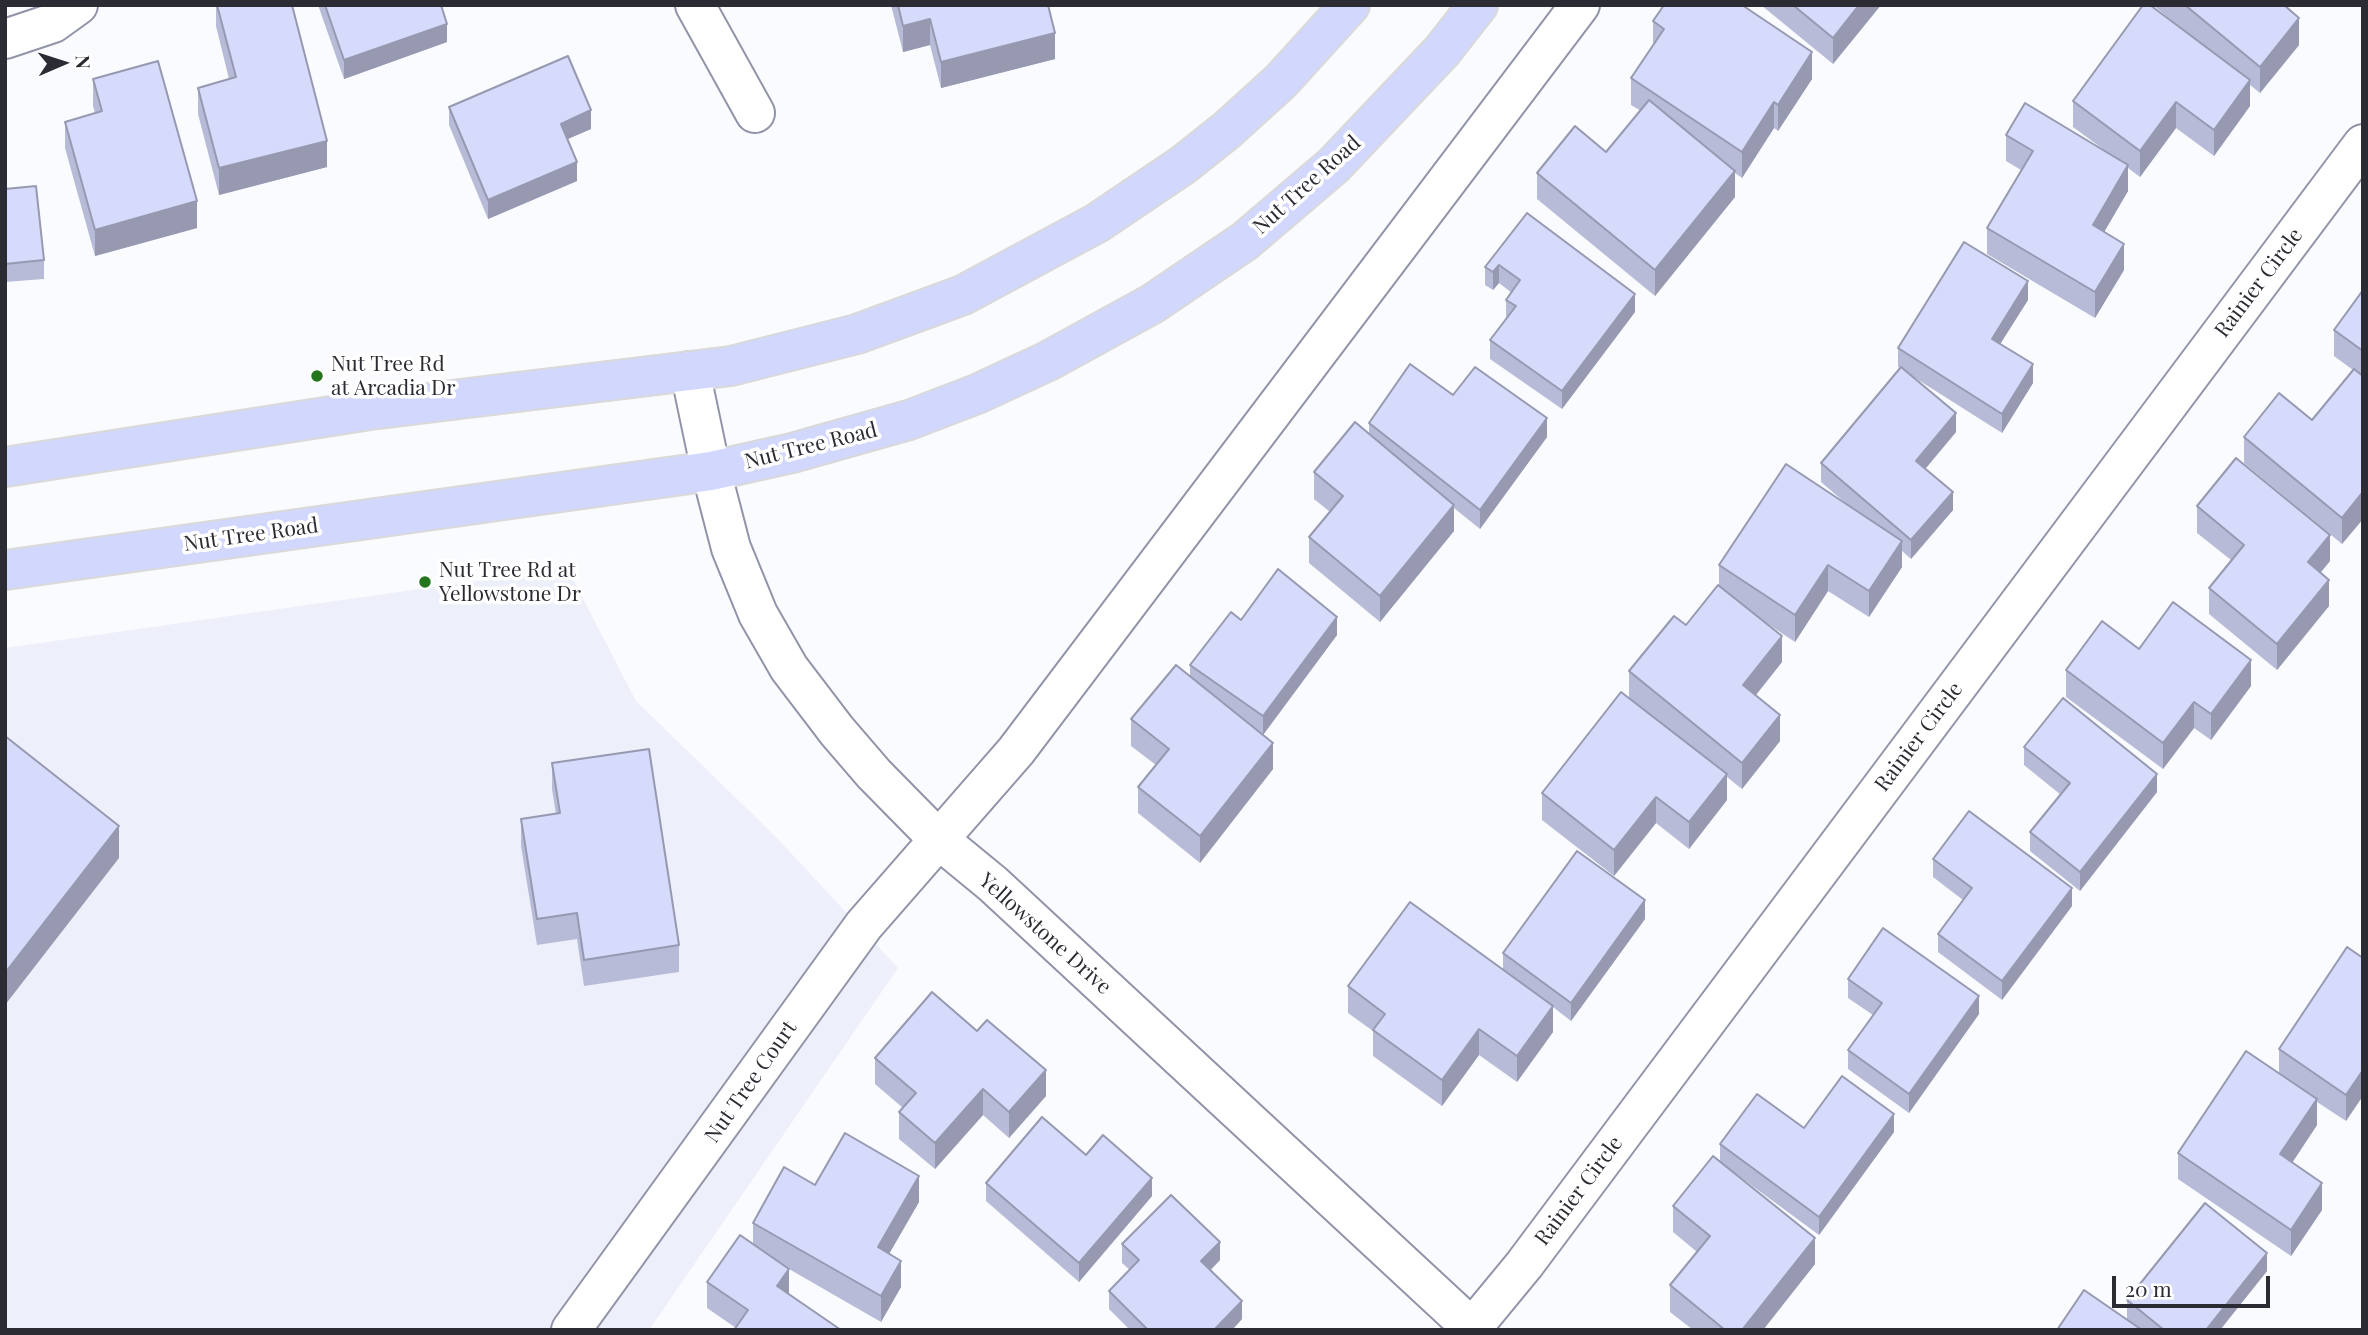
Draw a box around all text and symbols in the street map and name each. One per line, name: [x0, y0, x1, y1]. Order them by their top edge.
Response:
north arrow: [28, 28, 98, 98]
text: N: [71, 54, 97, 69]
street label: Nut Tree Road: [1248, 130, 1366, 240]
street label: Rainier Circle: [2210, 223, 2308, 343]
place label: Nut Tree Rd at Arcadia Dr: [331, 351, 456, 401]
marker: Nut Tree Rd at Arcadia Dr: [309, 368, 325, 384]
street label: Nut Tree Road: [742, 417, 880, 475]
street label: Nut Tree Road: [182, 513, 320, 557]
place label: Nut Tree Rd at Yellowstone Dr: [439, 557, 581, 607]
marker: Nut Tree Rd at Yellowstone Dr: [417, 574, 433, 590]
street label: Rainier Circle: [1870, 677, 1968, 797]
street label: Yellowstone Drive: [974, 868, 1116, 1000]
street label: Nut Tree Court: [700, 1016, 802, 1148]
street label: Rainier Circle: [1530, 1131, 1628, 1251]
scale bar: [2116, 1262, 2274, 1306]
text: 20 m: [2125, 1274, 2172, 1302]

